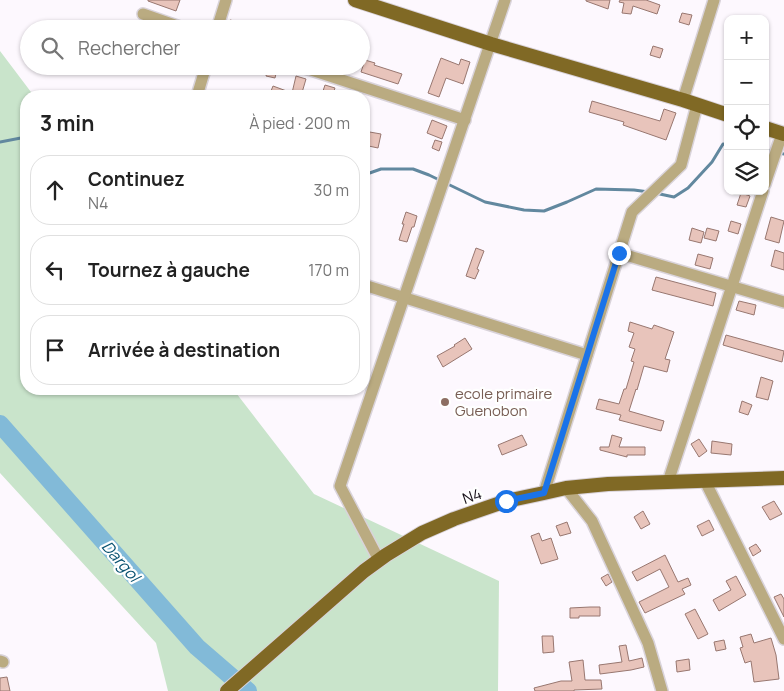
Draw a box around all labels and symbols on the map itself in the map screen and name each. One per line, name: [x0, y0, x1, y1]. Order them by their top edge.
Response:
route end: [608, 242, 631, 265]
place label: ecole primaire Guenobon: [455, 383, 553, 421]
marker: ecole primaire Guenobon: [439, 396, 451, 408]
street label: N4: [460, 483, 485, 509]
route start: [495, 490, 518, 513]
water label: Dargol: [97, 536, 146, 588]

